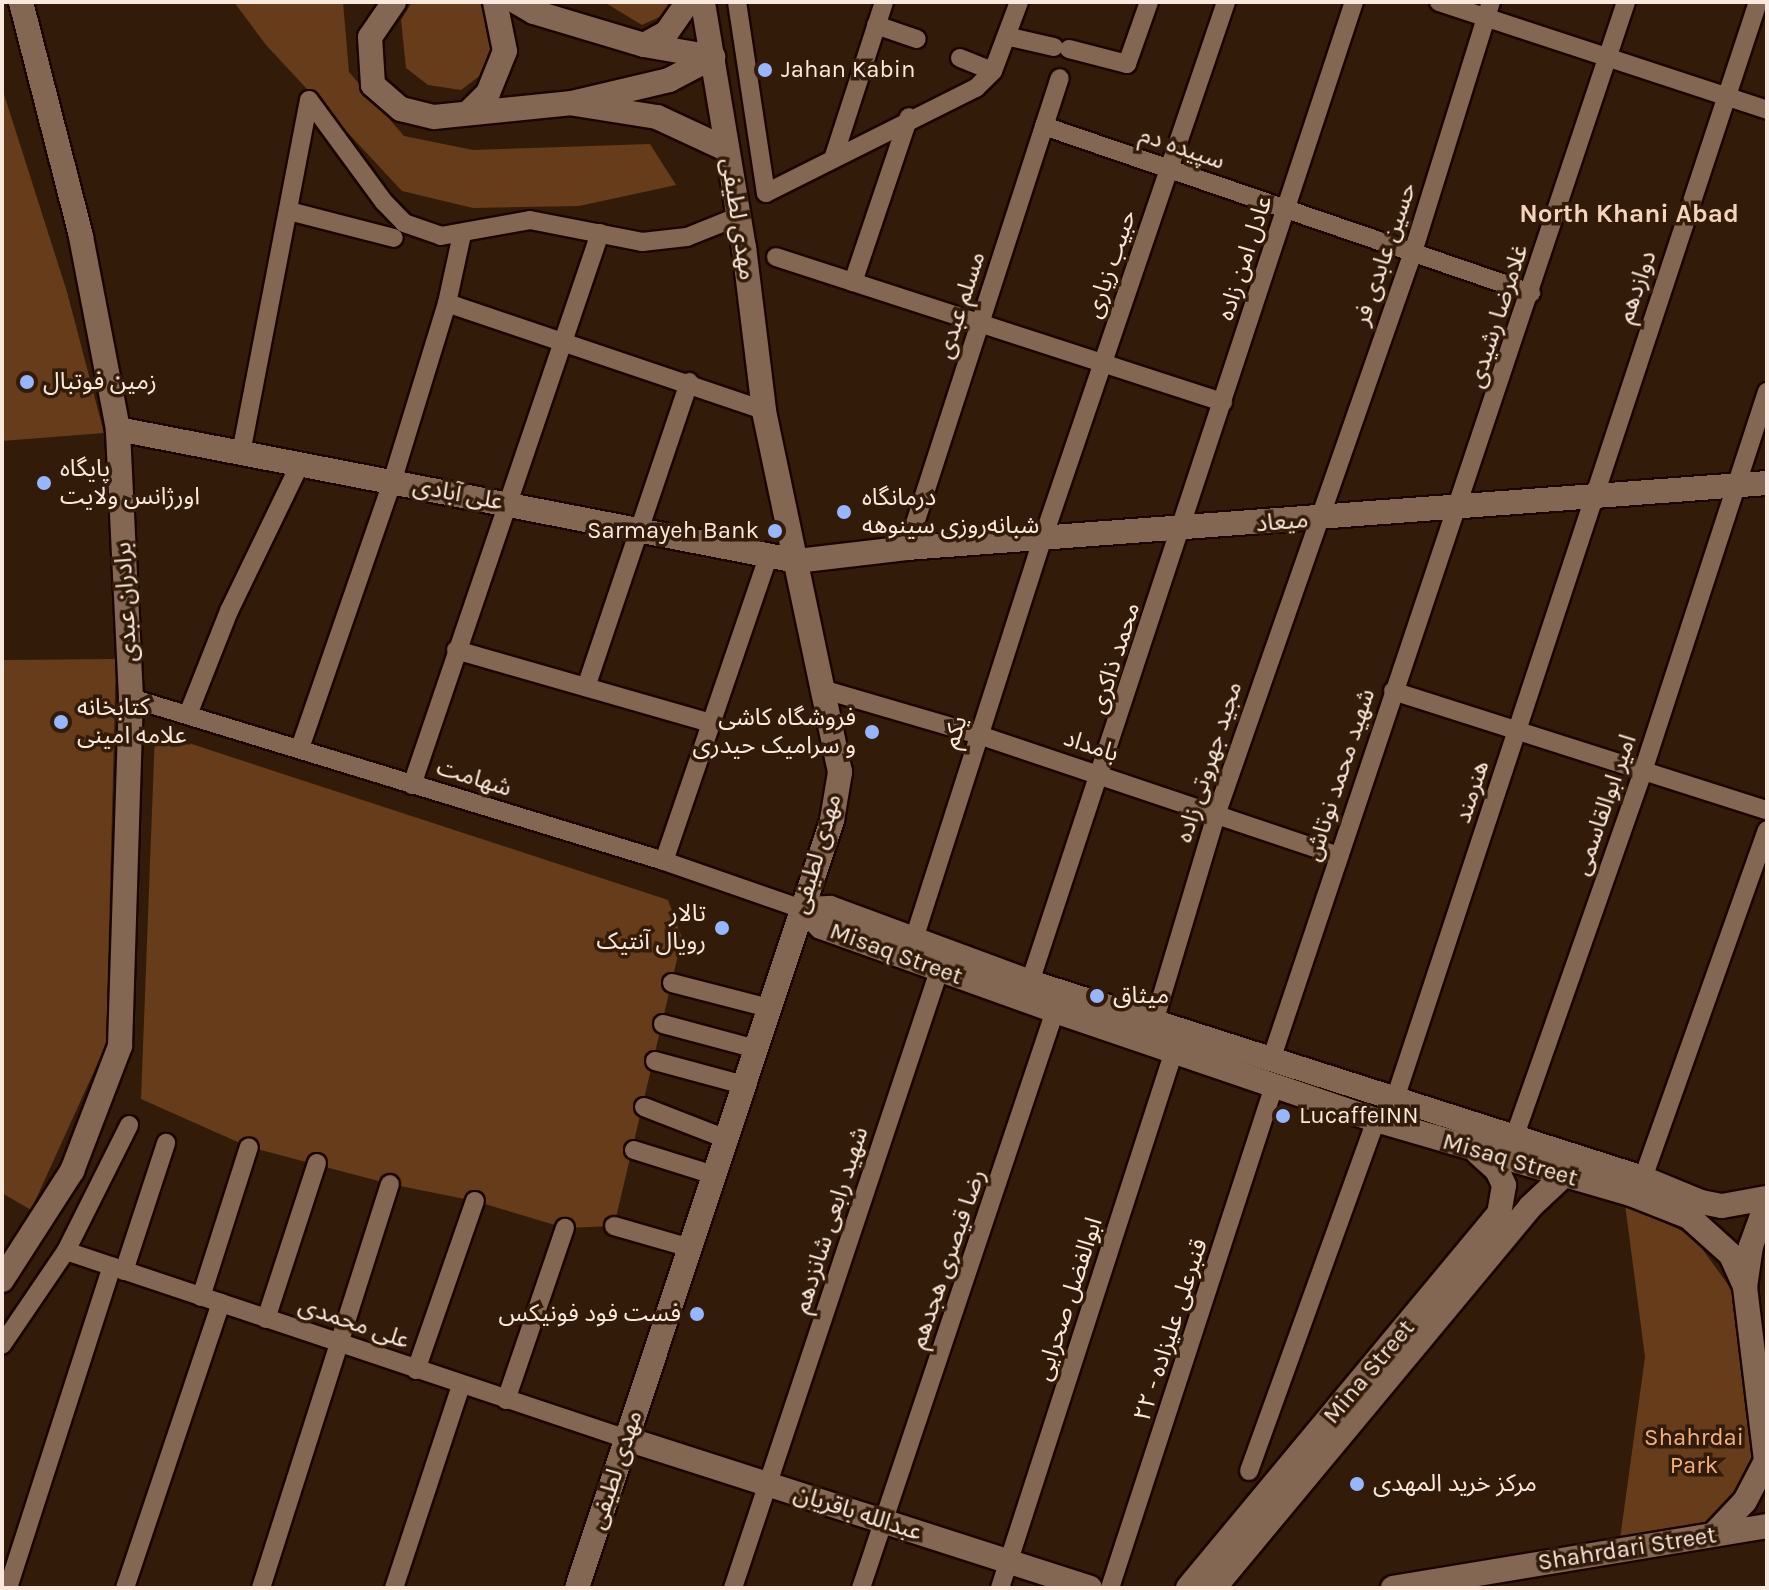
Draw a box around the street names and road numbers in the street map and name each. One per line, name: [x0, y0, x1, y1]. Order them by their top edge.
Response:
street label: سپیده دم: [1136, 120, 1228, 176]
street label: مهدی لطیفی: [714, 156, 762, 282]
street label: حسین عابدی‌ فر: [1347, 179, 1423, 329]
street label: عادل امن زاده: [1211, 192, 1279, 324]
street label: حبیب زیاری: [1079, 206, 1143, 322]
street label: غلامرضا رشیدی: [1461, 241, 1535, 391]
street label: دوازدهم: [1611, 247, 1663, 327]
street label: مسلم عبدی: [930, 248, 992, 362]
street label: علی آبادی: [410, 471, 506, 517]
street label: میعاد: [1255, 505, 1309, 539]
street label: برادران عبدی: [108, 541, 144, 663]
street label: محمد ذاکری: [1084, 599, 1146, 717]
street label: مجید جهروتی زاده: [1169, 678, 1249, 846]
street label: شهید محمد نوتاش: [1299, 685, 1381, 865]
street label: یکم: [936, 712, 974, 752]
street label: بامداد: [1060, 724, 1122, 768]
street label: امیر ابوالقاسمی: [1567, 731, 1643, 879]
street label: شهامت: [433, 753, 515, 803]
street label: هنرمند: [1448, 757, 1496, 827]
street label: مهدی لطیفی: [786, 791, 848, 917]
street label: Misaq Street: [826, 917, 966, 991]
street label: شهید رابعی شانزدهم: [787, 1123, 875, 1317]
street label: Misaq Street: [1439, 1127, 1581, 1193]
street label: رضا قیصری هجدهم: [904, 1166, 992, 1352]
street label: ابوالفضل صحرایی: [1029, 1214, 1109, 1384]
street label: قنبرعلی علیزاده - ۲۲: [1128, 1235, 1214, 1425]
street label: علی محمدی: [295, 1291, 413, 1355]
street label: Mina Street: [1317, 1314, 1421, 1430]
street label: مهدی لطیفی: [583, 1407, 649, 1533]
street label: عبدالله باقریان: [790, 1479, 926, 1547]
street label: Shahrdari Street: [1536, 1521, 1718, 1577]

